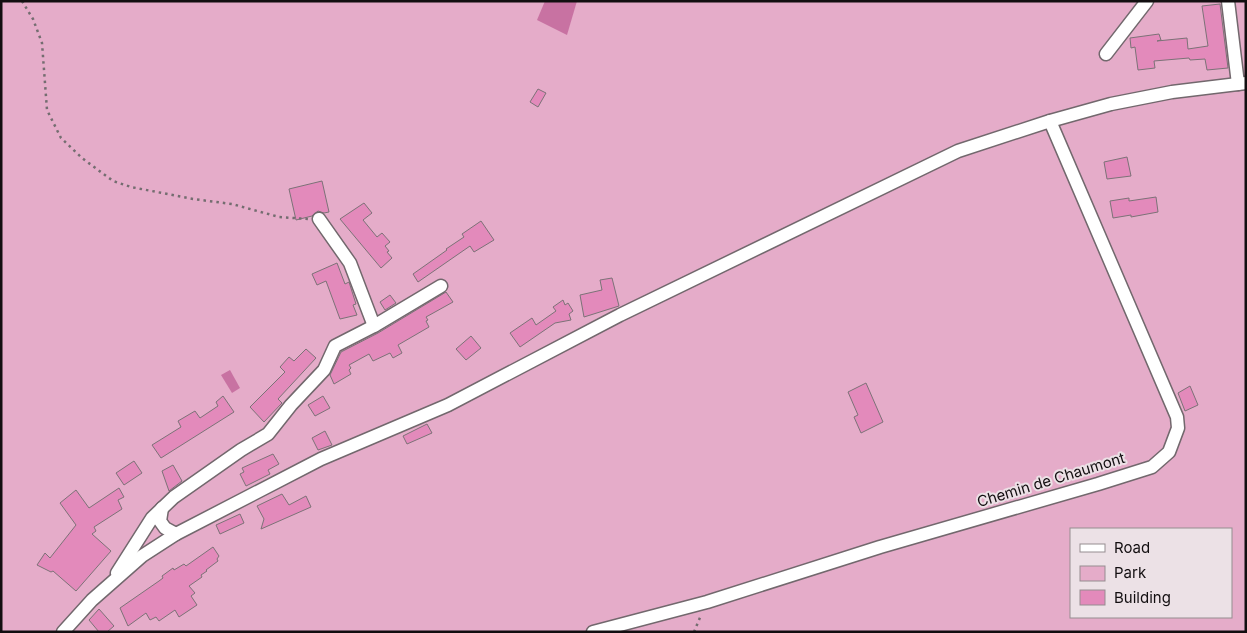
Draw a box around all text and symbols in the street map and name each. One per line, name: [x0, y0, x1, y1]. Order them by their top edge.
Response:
street label: Chemin de Chaumont: [975, 448, 1127, 511]
legend: [1070, 528, 1232, 618]
text: Road: [1114, 538, 1150, 557]
text: Park: [1114, 563, 1147, 582]
text: Building: [1114, 588, 1171, 607]

